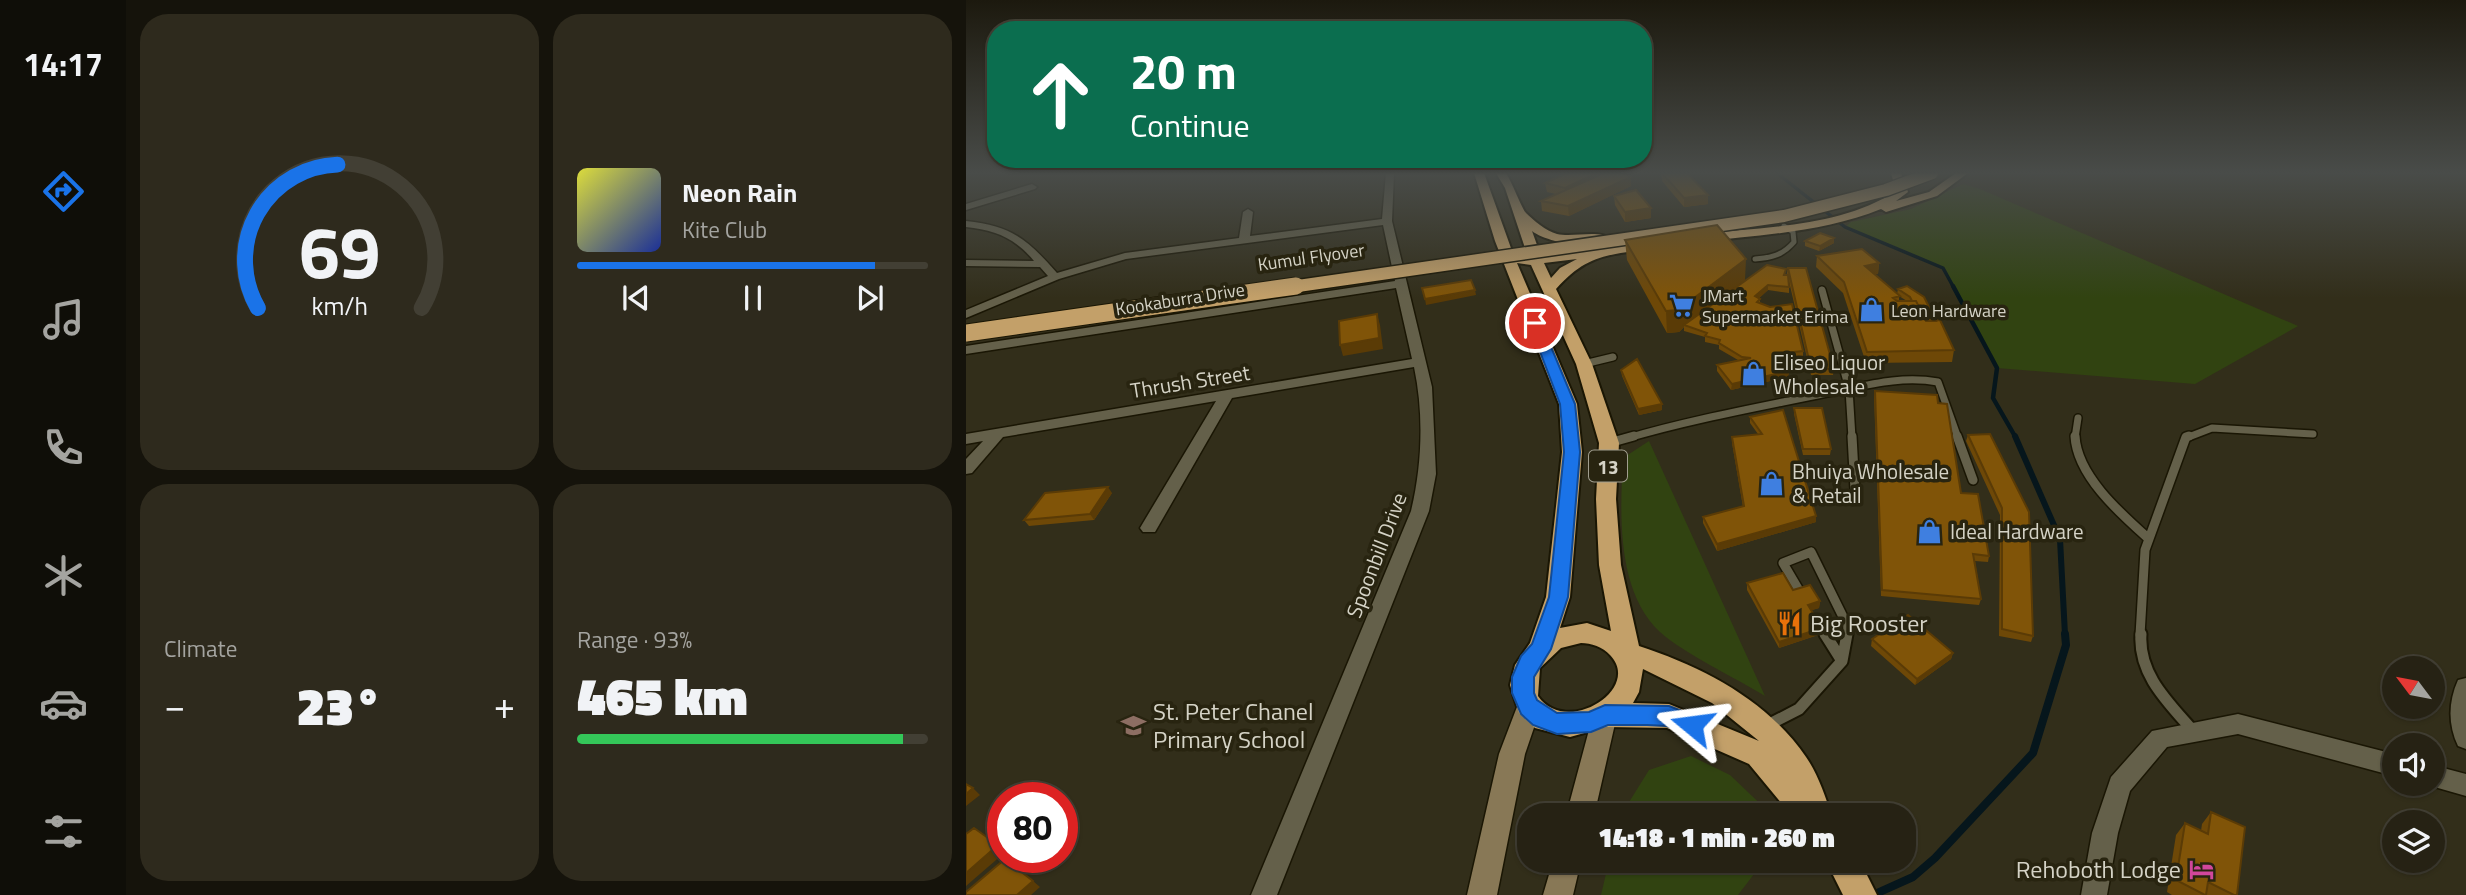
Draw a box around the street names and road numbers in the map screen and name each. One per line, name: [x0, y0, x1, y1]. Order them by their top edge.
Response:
street label: Kumul Flyover: [1256, 236, 1366, 278]
street label: Kookaburra Drive: [1113, 275, 1247, 323]
street label: Thrush Street: [1128, 356, 1253, 406]
road number: 13: [1589, 450, 1627, 481]
street label: Spoonbill Drive: [1337, 488, 1415, 622]

